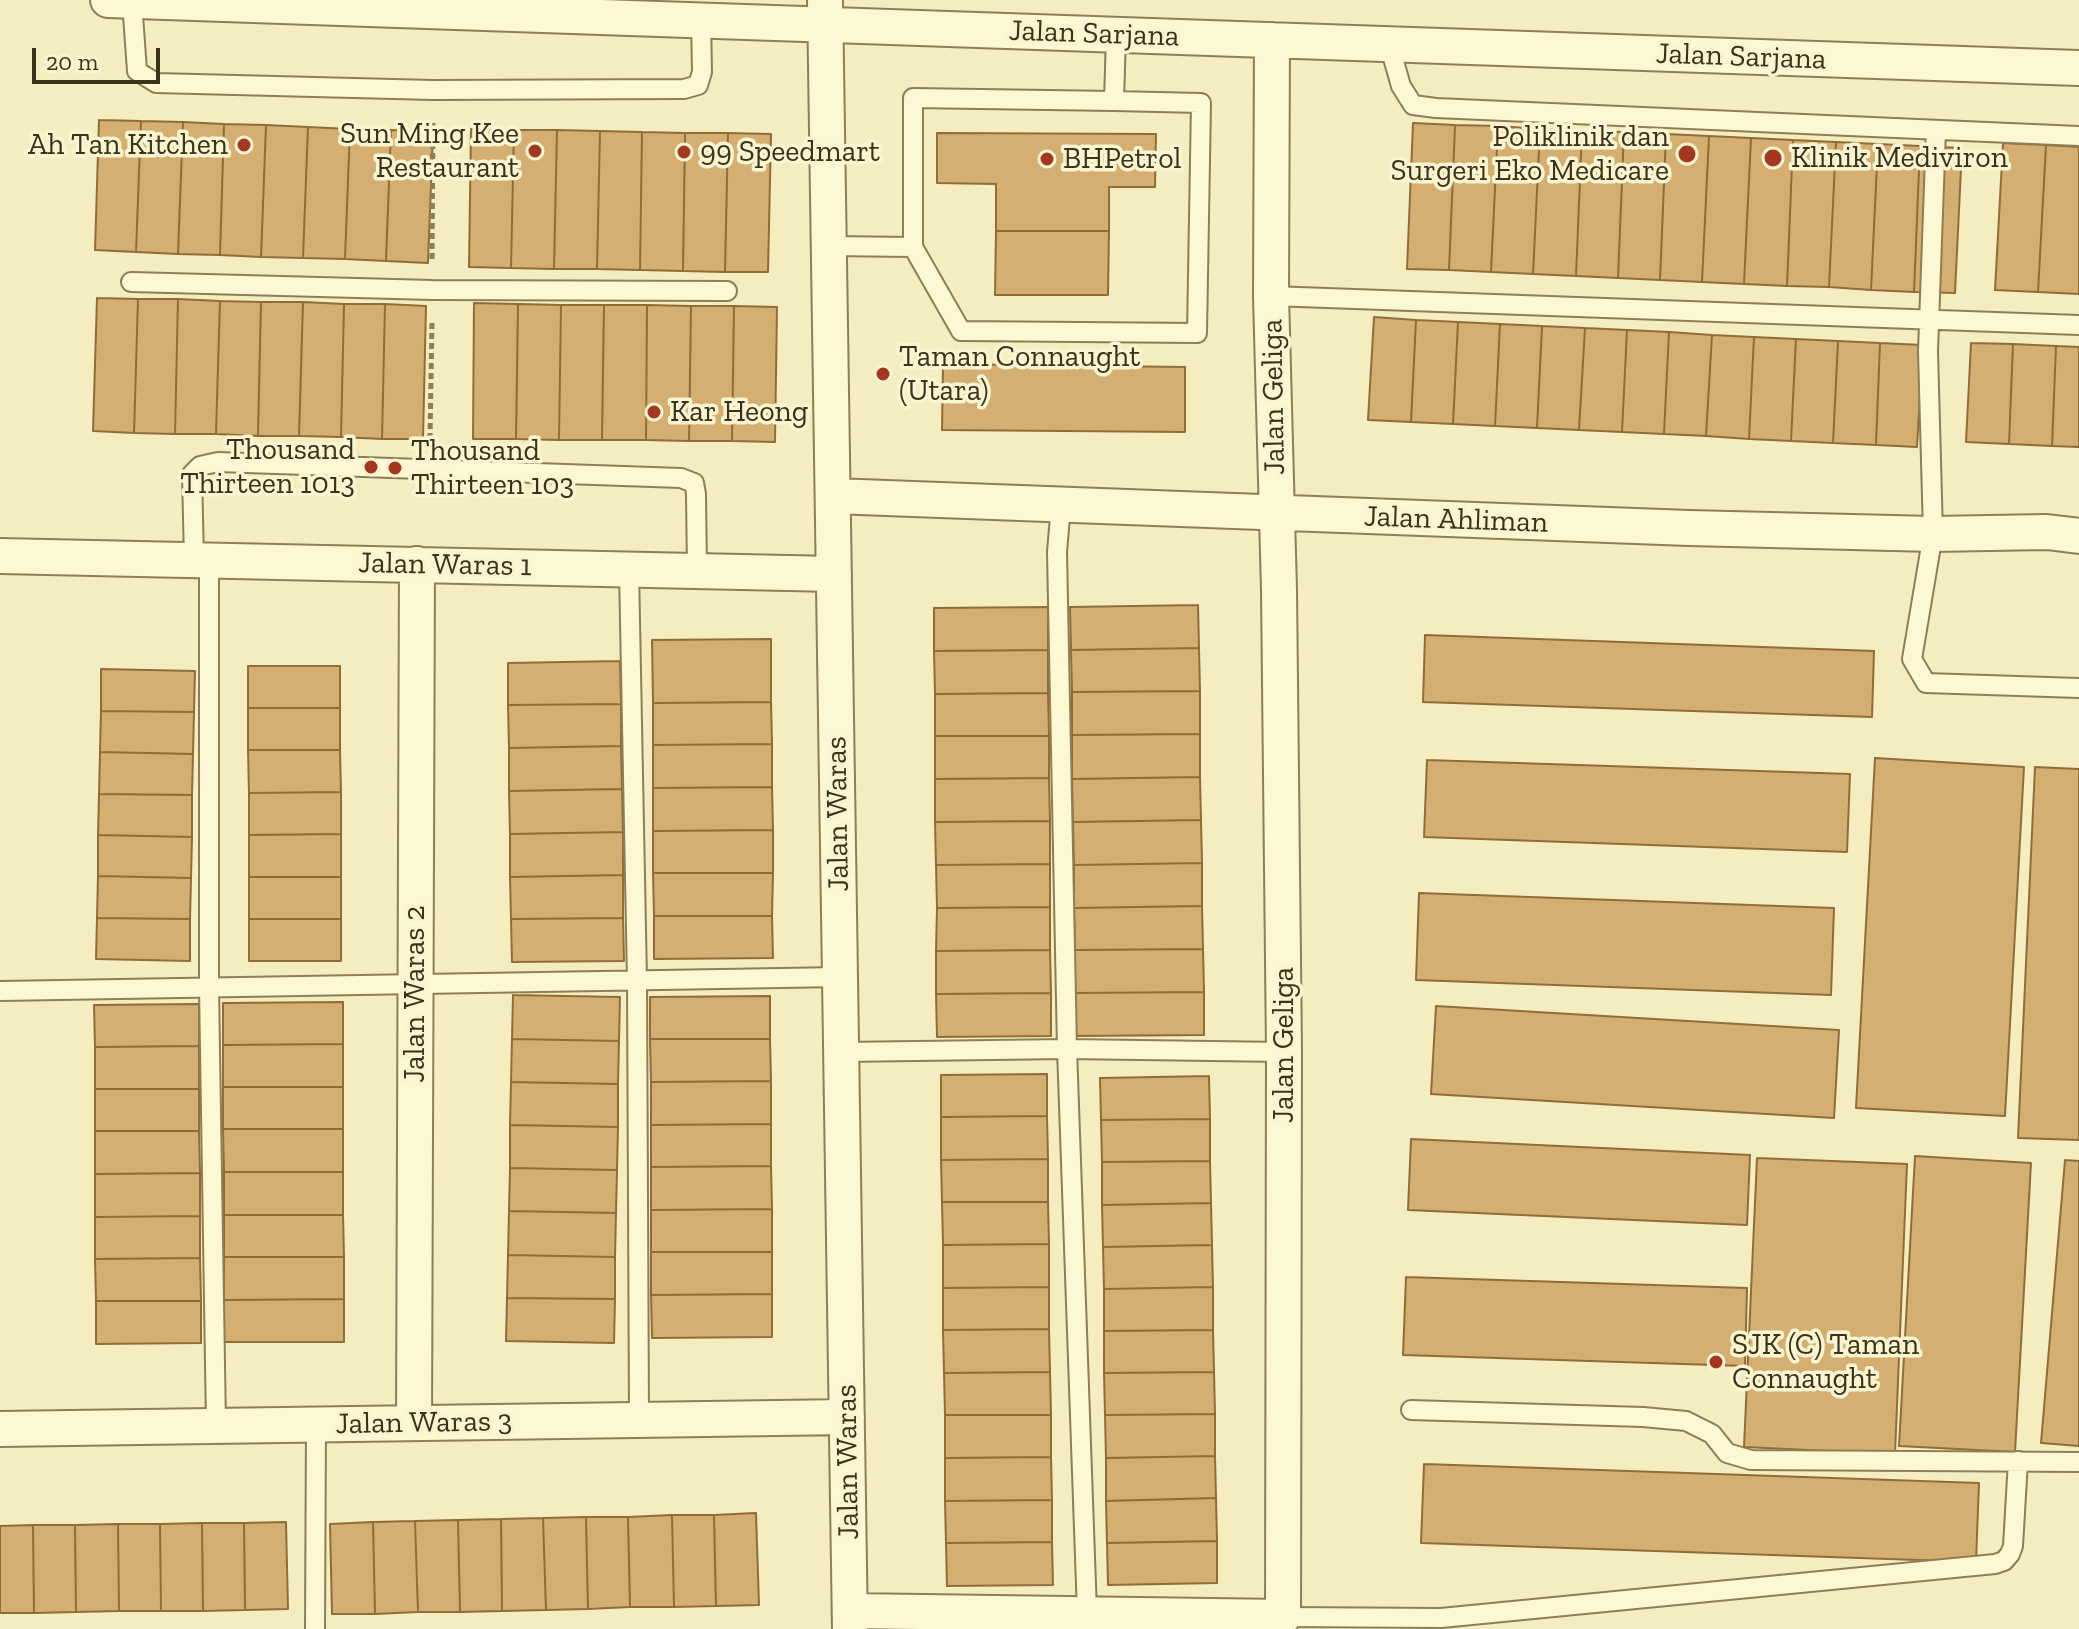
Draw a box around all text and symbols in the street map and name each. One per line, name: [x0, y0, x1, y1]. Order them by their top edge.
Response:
street label: Jalan Sarjana: [1008, 13, 1180, 55]
scale bar: [36, 32, 164, 82]
street label: Jalan Sarjana: [1655, 36, 1827, 78]
text: 20 m: [46, 47, 98, 76]
place label: Sun Ming Kee Restaurant: [340, 116, 519, 186]
place label: Poliklinik dan Surgeri Eko Medicare: [1391, 119, 1669, 190]
place label: Ah Tan Kitchen: [28, 127, 228, 163]
place label: 99 Speedmart: [700, 134, 880, 170]
marker: Ah Tan Kitchen: [235, 136, 253, 154]
place label: Klinik Mediviron: [1791, 140, 2008, 176]
place label: BHPetrol: [1063, 141, 1182, 177]
marker: Sun Ming Kee Restaurant: [526, 142, 544, 160]
marker: 99 Speedmart: [675, 143, 693, 161]
marker: Poliklinik dan Surgeri Eko Medicare: [1676, 143, 1698, 165]
marker: Klinik Mediviron: [1762, 147, 1784, 169]
marker: BHPetrol: [1038, 150, 1056, 168]
street label: Jalan Geliga: [1255, 319, 1293, 475]
place label: Taman Connaught (Utara): [899, 339, 1140, 410]
marker: Taman Connaught (Utara): [874, 365, 892, 383]
place label: Kar Heong: [670, 394, 808, 430]
marker: Kar Heong: [645, 403, 663, 421]
place label: Thousand Thirteen 1013: [180, 432, 355, 502]
place label: Thousand Thirteen 103: [411, 433, 574, 504]
marker: Thousand Thirteen 1013: [362, 458, 380, 476]
marker: Thousand Thirteen 103: [386, 459, 404, 477]
street label: Jalan Ahliman: [1363, 499, 1549, 541]
street label: Jalan Waras 1: [358, 545, 532, 585]
street label: Jalan Waras: [819, 736, 857, 892]
street label: Jalan Waras 2: [397, 905, 433, 1083]
street label: Jalan Geliga: [1266, 967, 1302, 1123]
place label: SJK (C) Taman Connaught: [1732, 1327, 1919, 1398]
marker: SJK (C) Taman Connaught: [1707, 1353, 1725, 1371]
street label: Jalan Waras: [829, 1384, 867, 1540]
street label: Jalan Waras 3: [335, 1403, 513, 1443]

